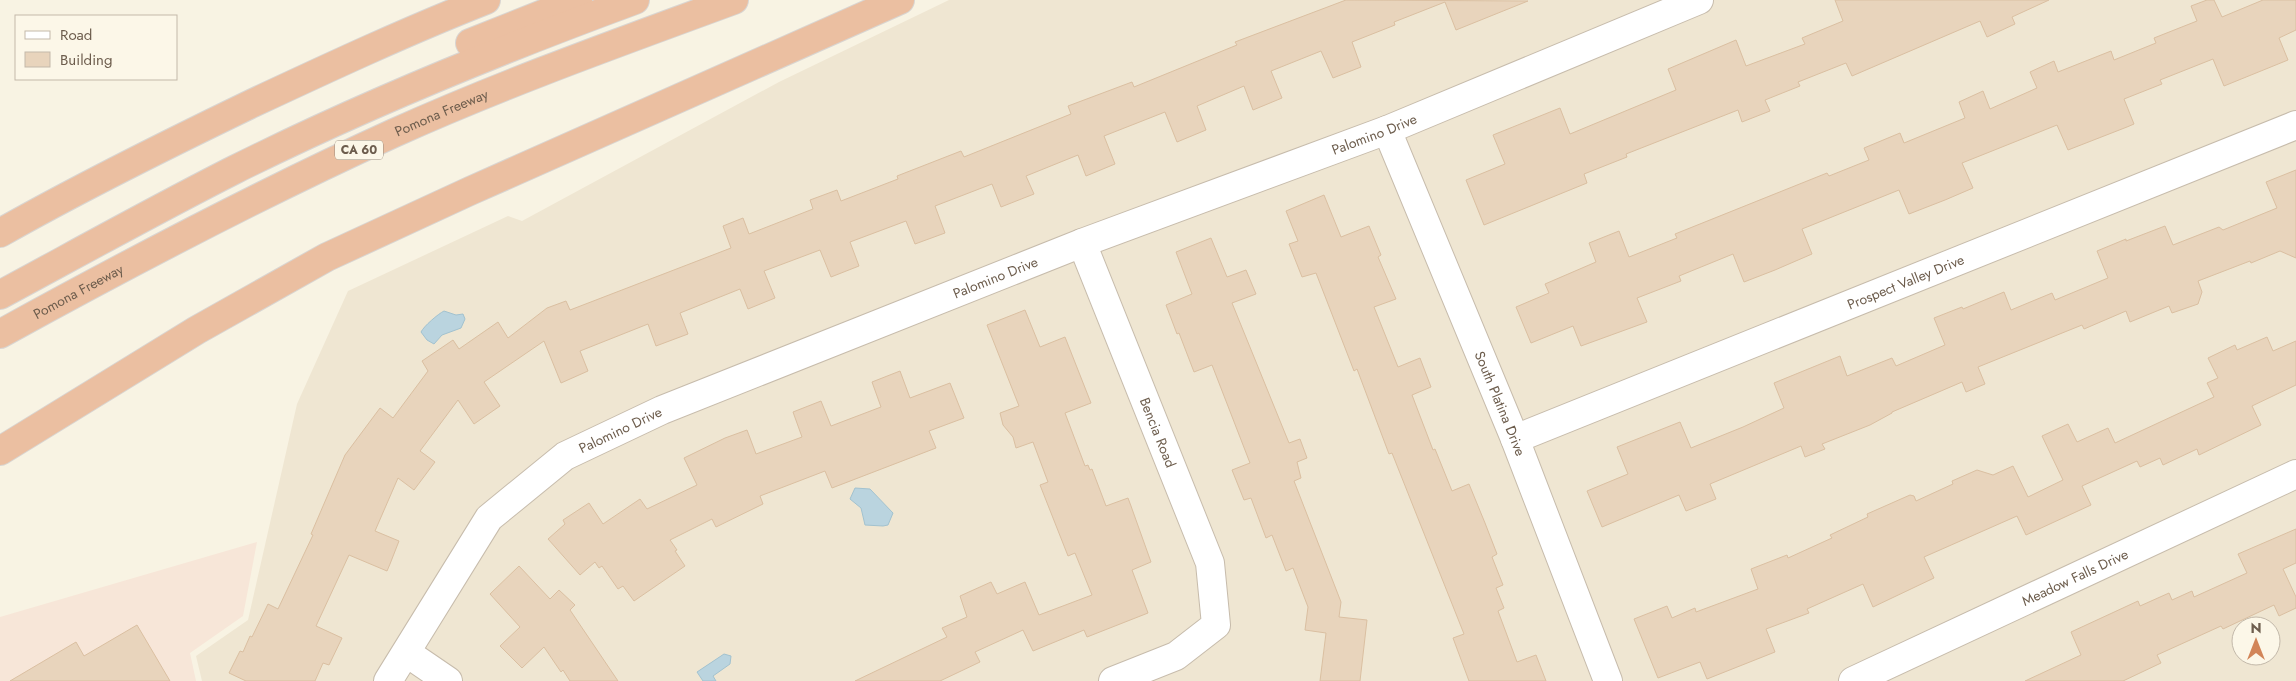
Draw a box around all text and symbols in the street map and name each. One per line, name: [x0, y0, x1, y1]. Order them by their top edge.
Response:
legend: [15, 15, 178, 80]
text: Road: [60, 24, 92, 46]
text: Building: [60, 49, 112, 71]
street label: Pomona Freeway: [391, 84, 492, 141]
street label: Palomino Drive: [1329, 109, 1420, 160]
road number: CA 60: [335, 140, 383, 160]
street label: Prospect Valley Drive: [1844, 249, 1967, 314]
street label: Palomino Drive: [950, 252, 1041, 303]
street label: Pomona Freeway: [30, 259, 128, 324]
street label: South Platina Drive: [1470, 348, 1531, 459]
street label: Bencia Road: [1135, 394, 1181, 470]
street label: Palomino Drive: [575, 402, 665, 458]
street label: Meadow Falls Drive: [2019, 544, 2131, 611]
north arrow: [2231, 616, 2281, 666]
text: N: [2250, 618, 2262, 638]

